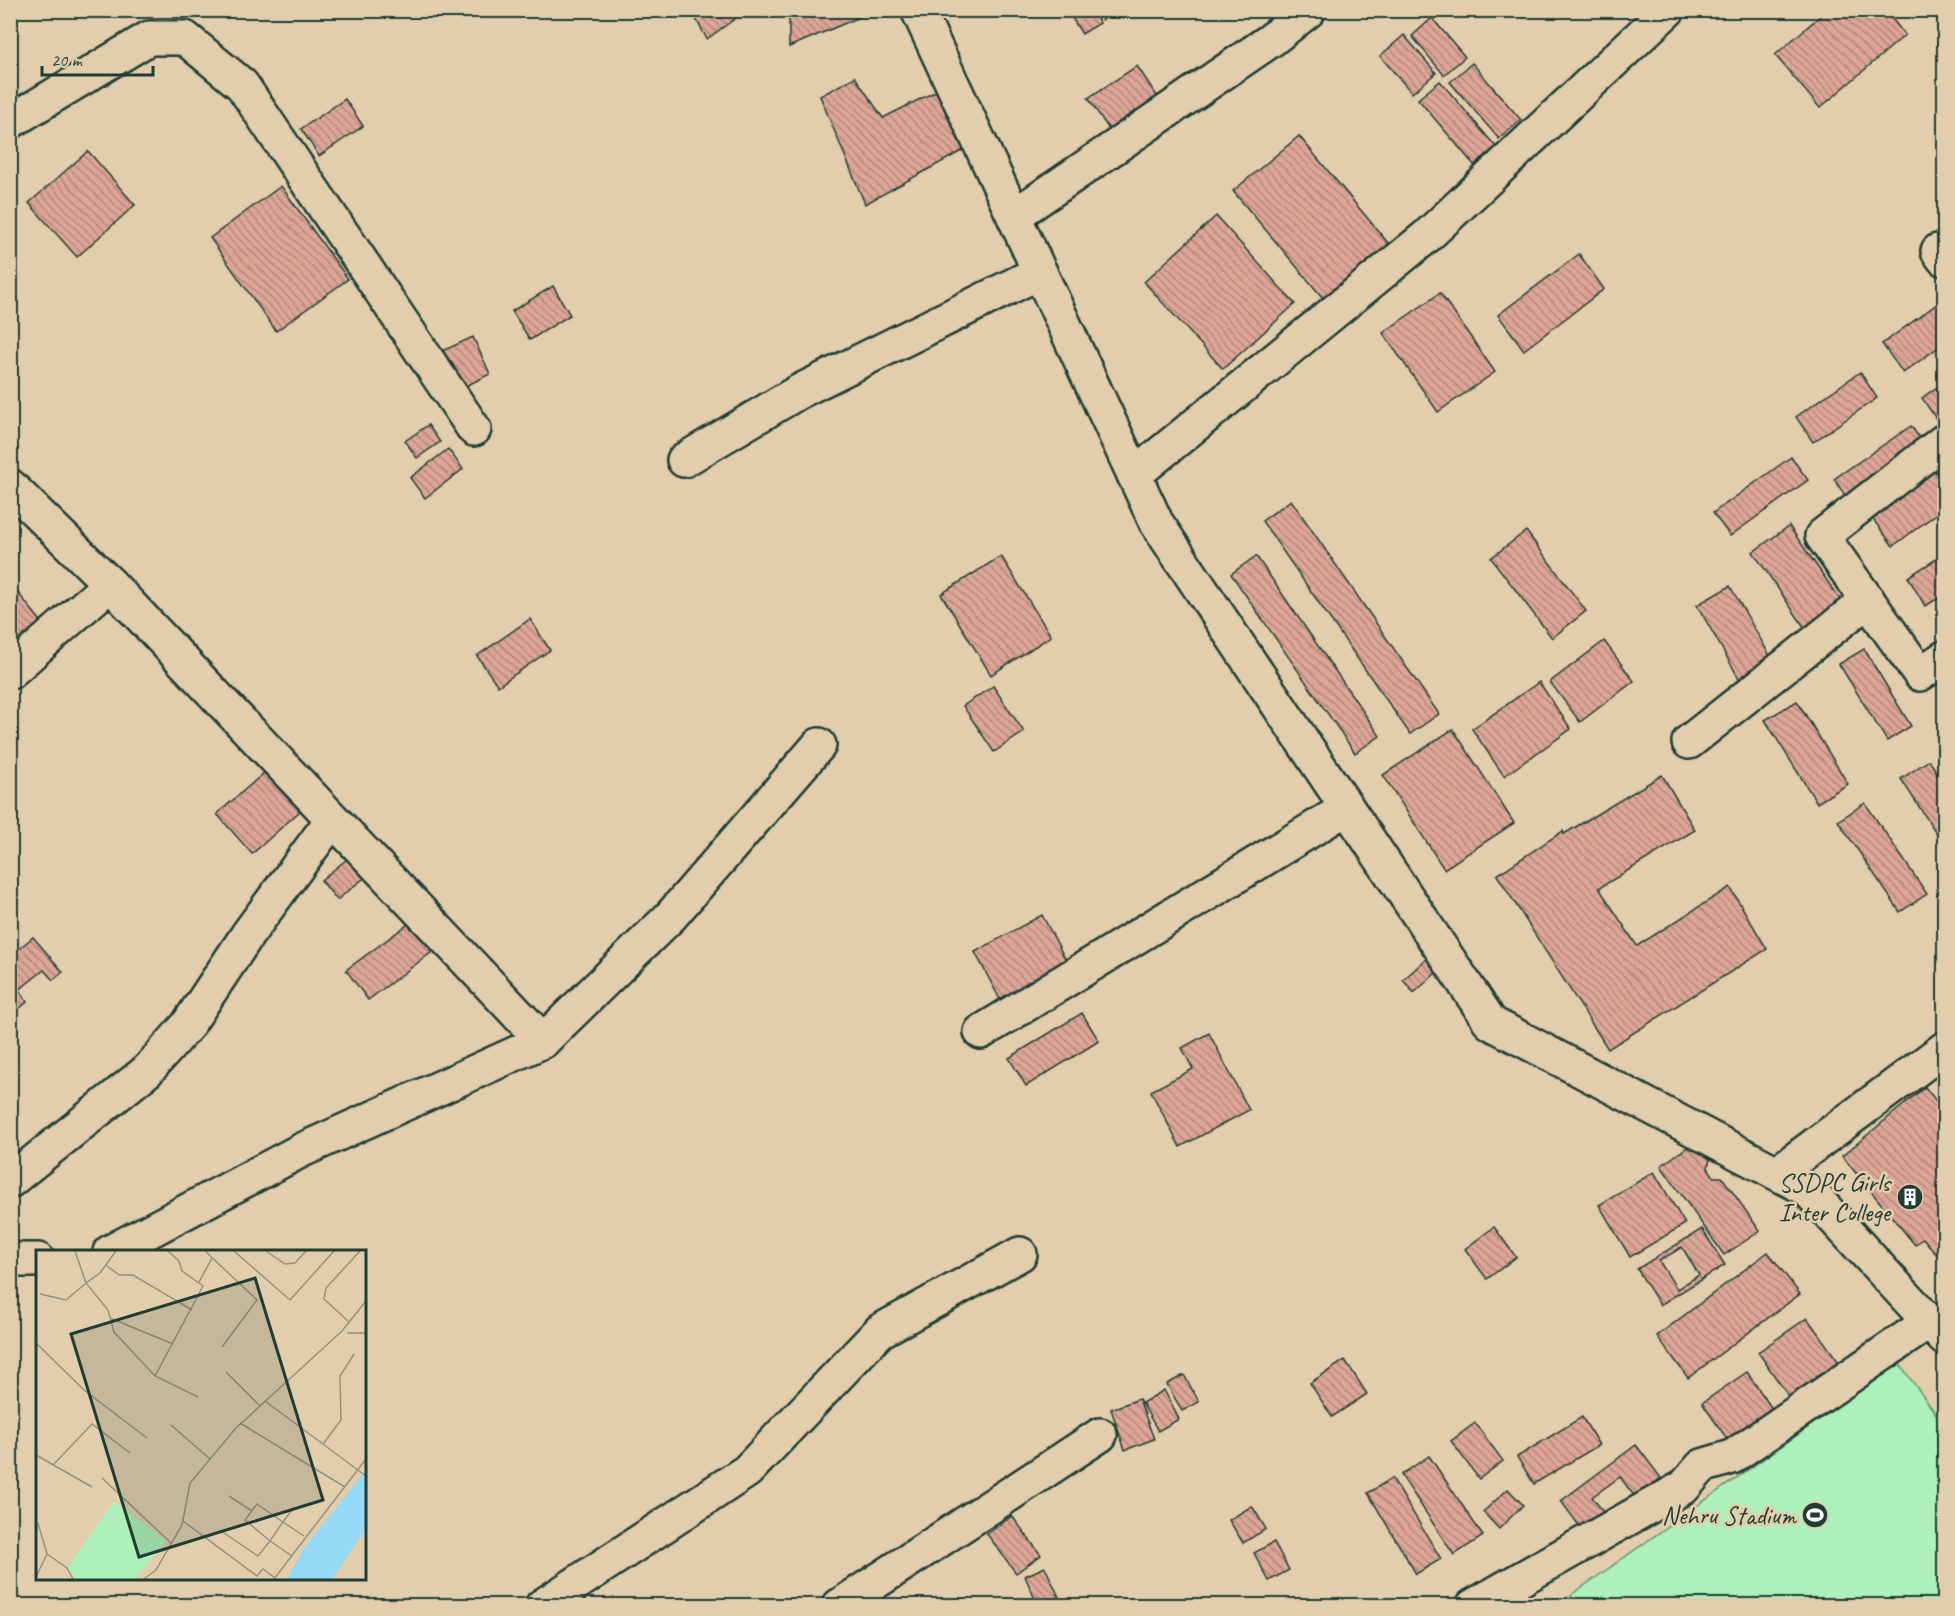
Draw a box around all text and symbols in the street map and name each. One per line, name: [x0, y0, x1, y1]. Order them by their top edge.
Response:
scale bar: [42, 39, 153, 77]
text: 20 m: [51, 49, 84, 71]
place label: SSDPC Girls Inter College: [1778, 1166, 1893, 1229]
building icon: SSDPC Girls Inter College: [1895, 1182, 1925, 1212]
inset map: [36, 1250, 366, 1580]
place label: Nehru Stadium: [1662, 1499, 1798, 1532]
sports icon: Nehru Stadium: [1800, 1500, 1830, 1530]

